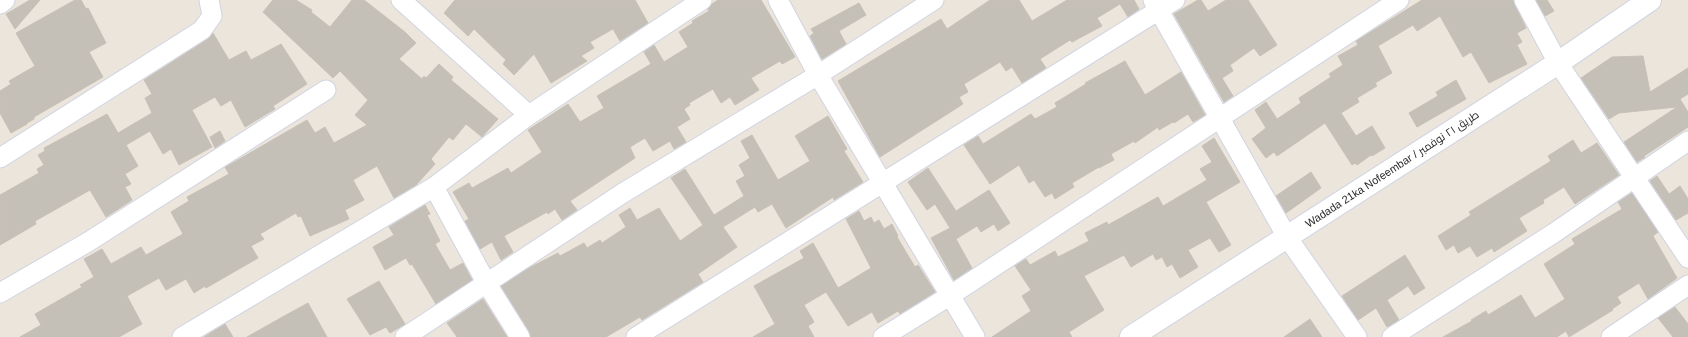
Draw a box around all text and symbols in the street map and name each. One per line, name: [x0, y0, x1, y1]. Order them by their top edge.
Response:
street label: Wadada 21ka Nofeembar / طريق ٢١ نوفمبر: [1303, 108, 1482, 231]

